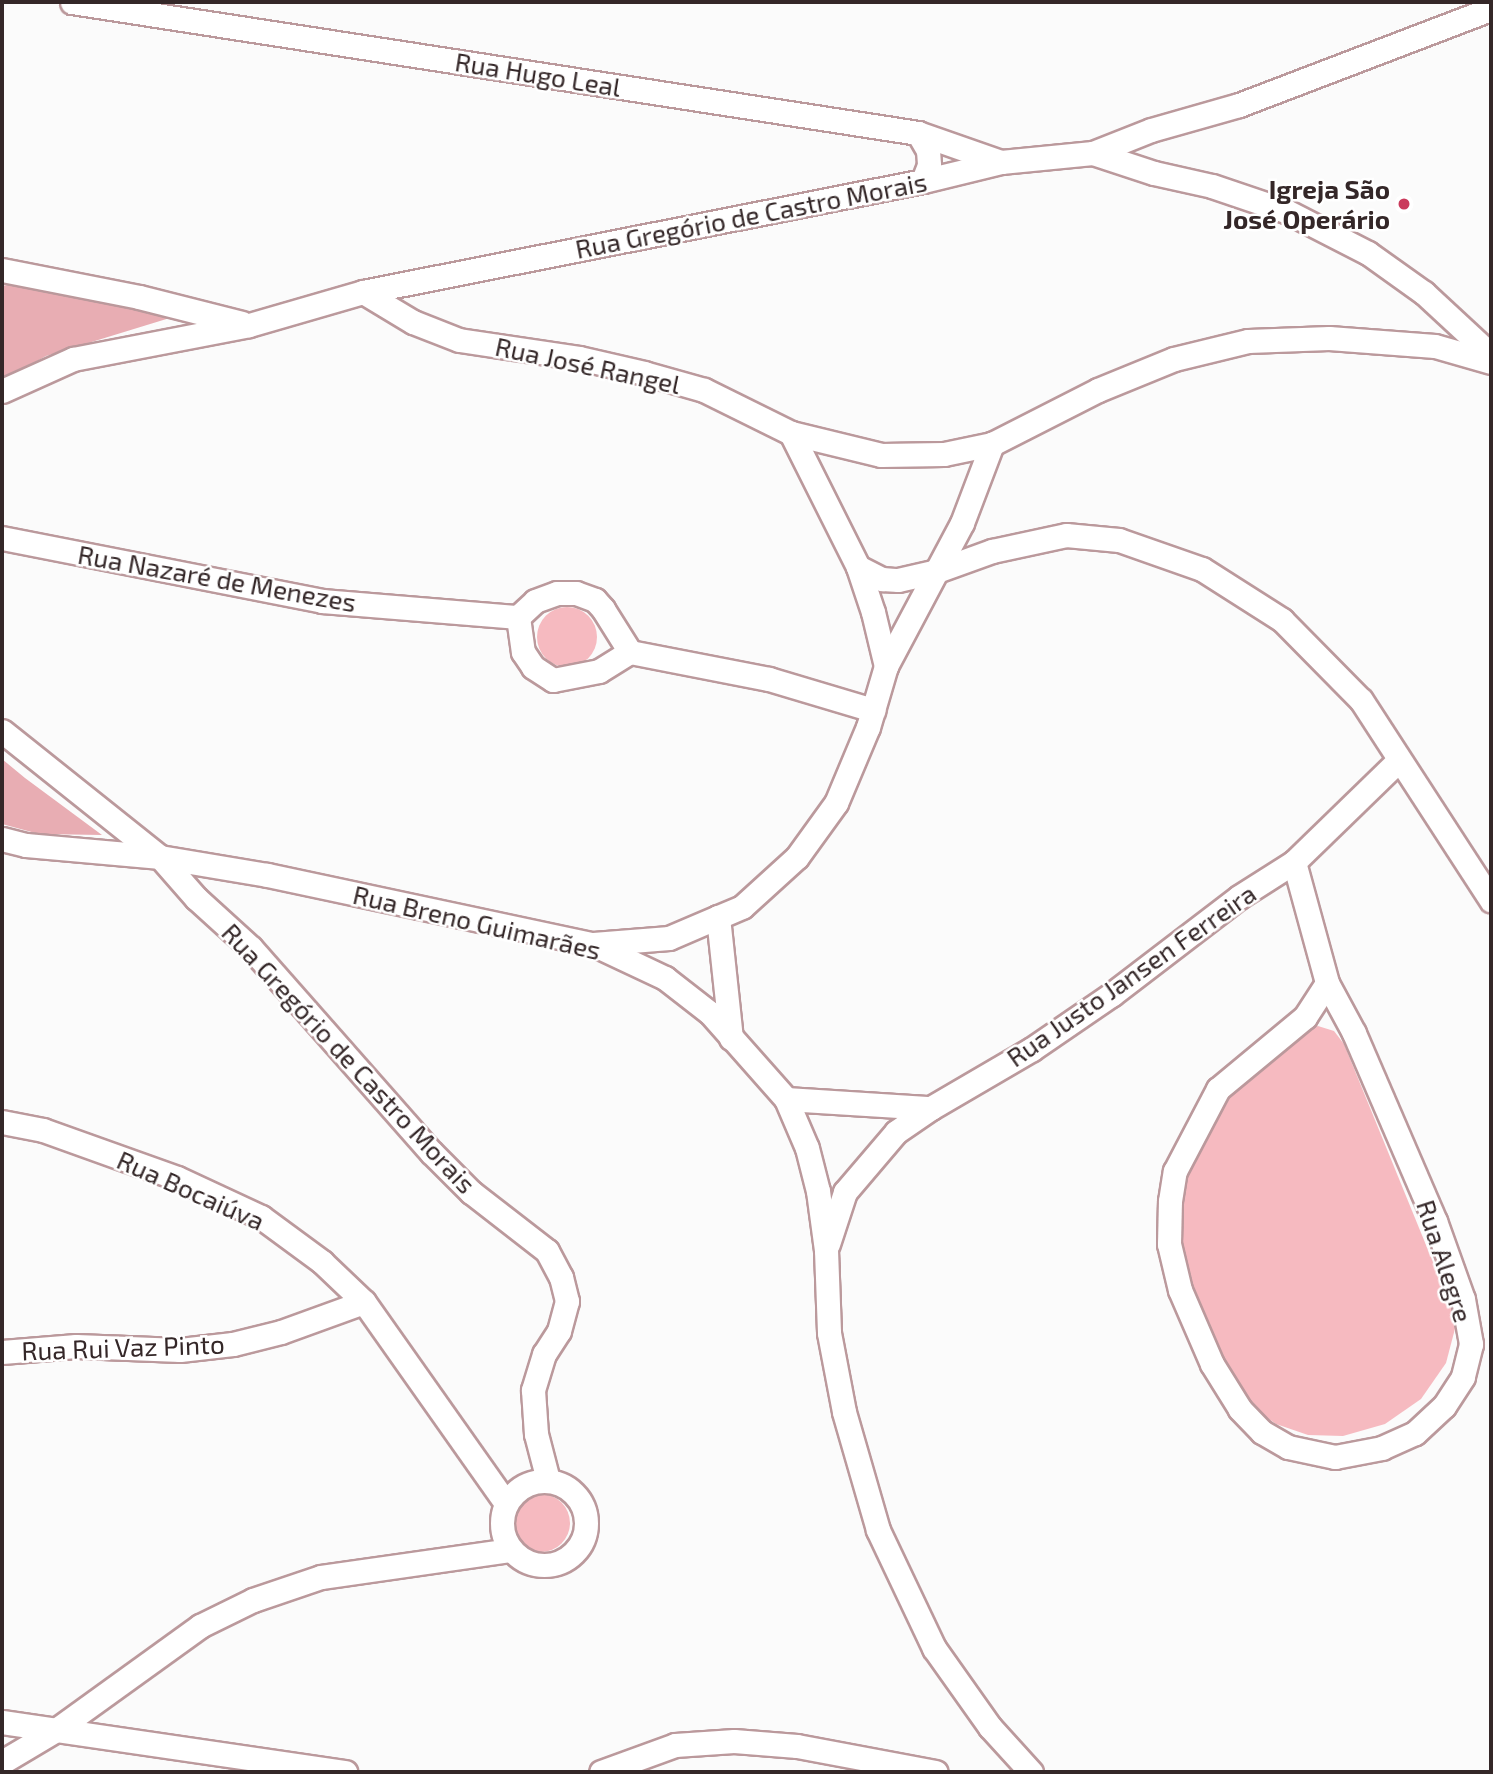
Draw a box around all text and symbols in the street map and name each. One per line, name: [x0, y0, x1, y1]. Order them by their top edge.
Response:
street label: Rua Hugo Leal: [453, 45, 623, 103]
street label: Rua Gregório de Castro Morais: [573, 166, 929, 264]
place label: Igreja São José Operário: [1223, 173, 1390, 234]
marker: Igreja São José Operário: [1396, 196, 1412, 212]
street label: Rua José Rangel: [492, 330, 684, 400]
street label: Rua Nazaré de Menezes: [76, 538, 358, 618]
street label: Rua Justo Jansen Ferreira: [1000, 877, 1262, 1073]
street label: Rua Breno Guimarães: [350, 878, 604, 966]
street label: Rua Gregório de Castro Morais: [216, 917, 482, 1199]
street label: Rua Bocaiúva: [112, 1144, 270, 1236]
street label: Rua Alegre: [1410, 1196, 1480, 1326]
street label: Rua Rui Vaz Pinto: [20, 1328, 226, 1366]

